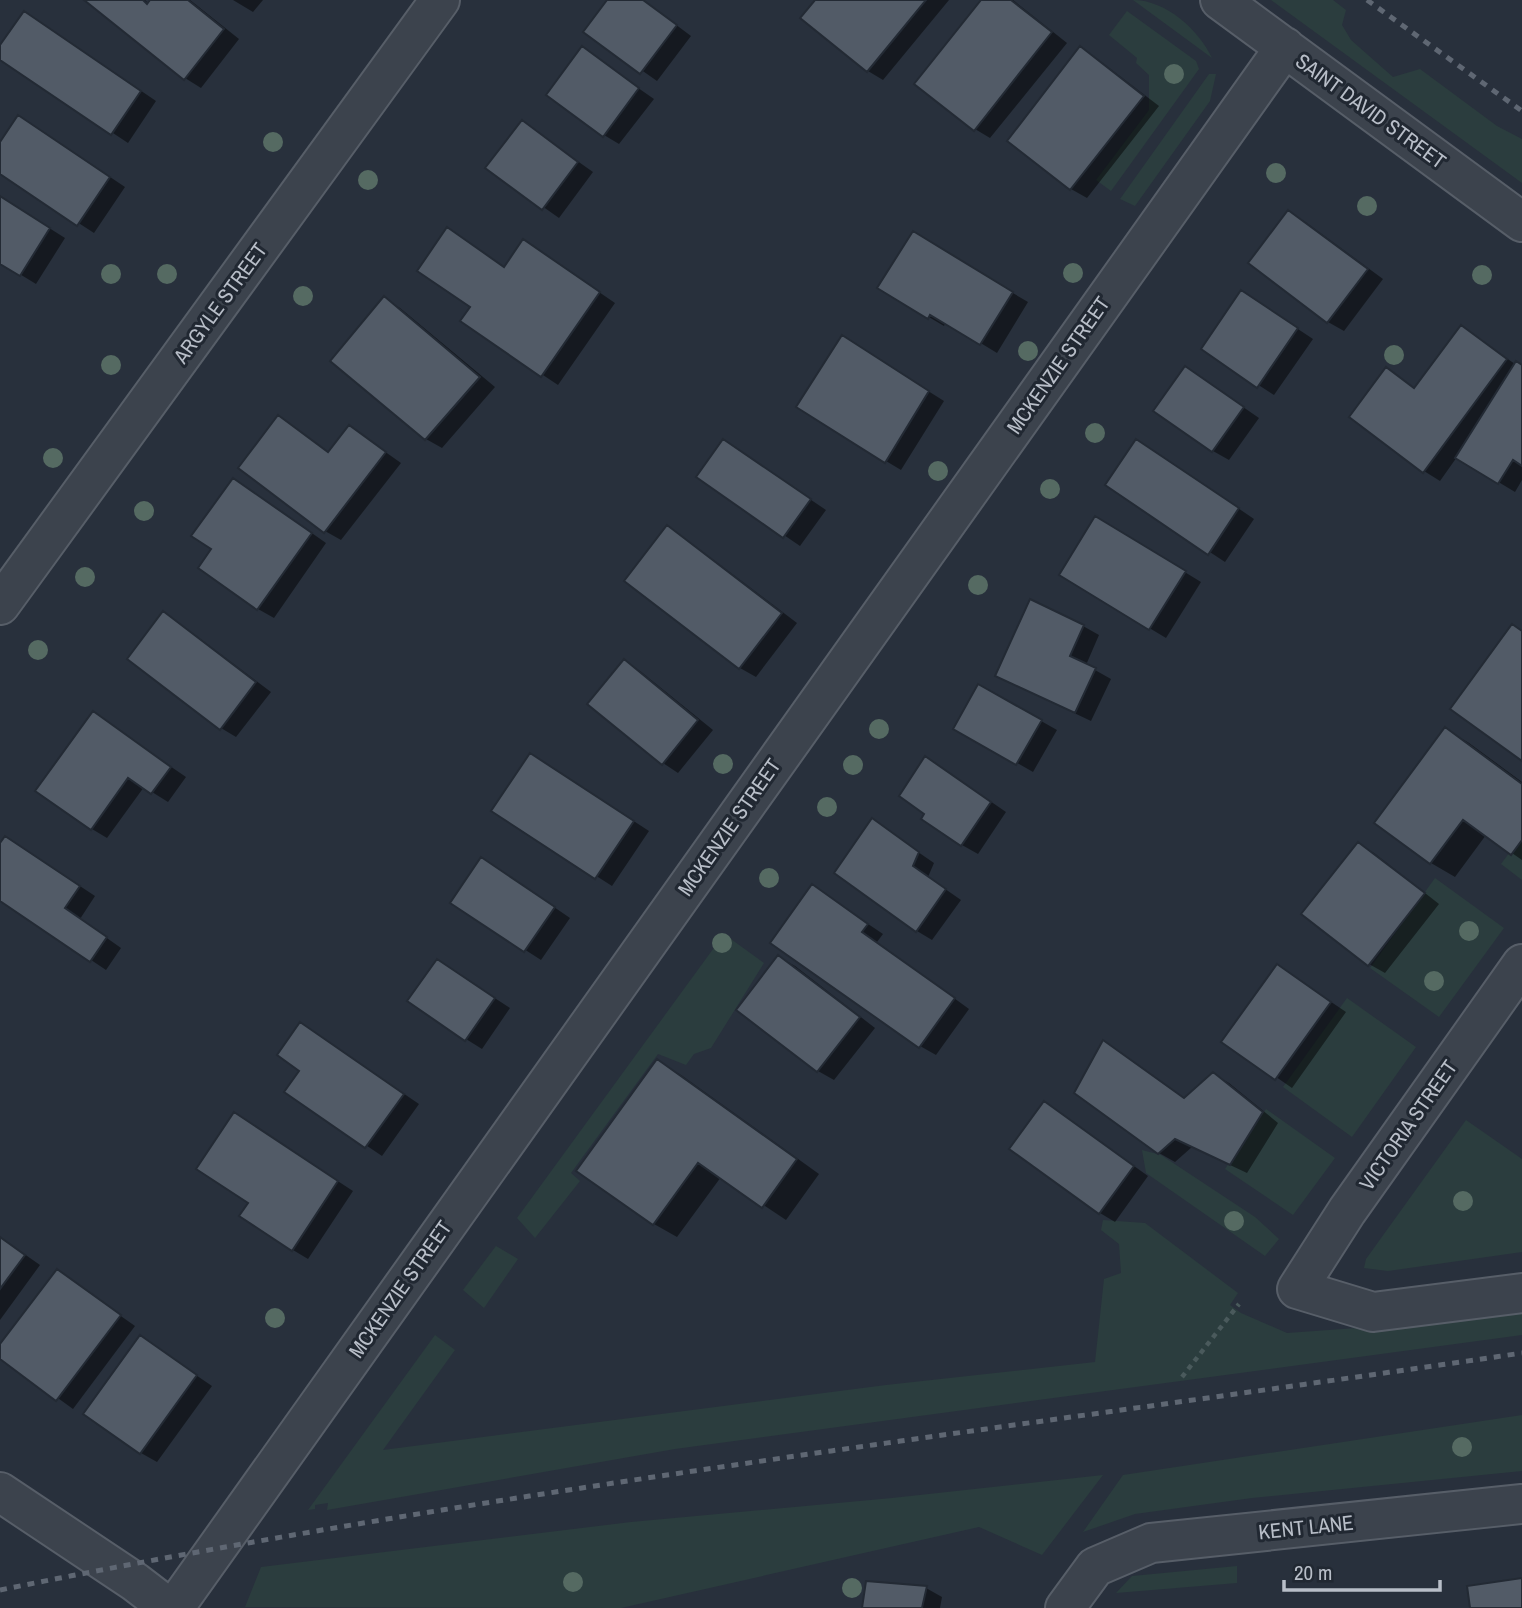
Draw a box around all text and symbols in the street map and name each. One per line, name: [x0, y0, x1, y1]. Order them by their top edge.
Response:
street label: SAINT DAVID STREET: [1290, 47, 1452, 176]
street label: ARGYLE STREET: [166, 236, 274, 370]
street label: MCKENZIE STREET: [1000, 290, 1117, 440]
street label: MCKENZIE STREET: [671, 752, 788, 902]
street label: VICTORIA STREET: [1352, 1054, 1464, 1196]
street label: MCKENZIE STREET: [342, 1214, 459, 1364]
street label: KENT LANE: [1257, 1508, 1355, 1546]
scale bar: [1284, 1548, 1440, 1592]
text: 20 m: [1294, 1558, 1332, 1587]

